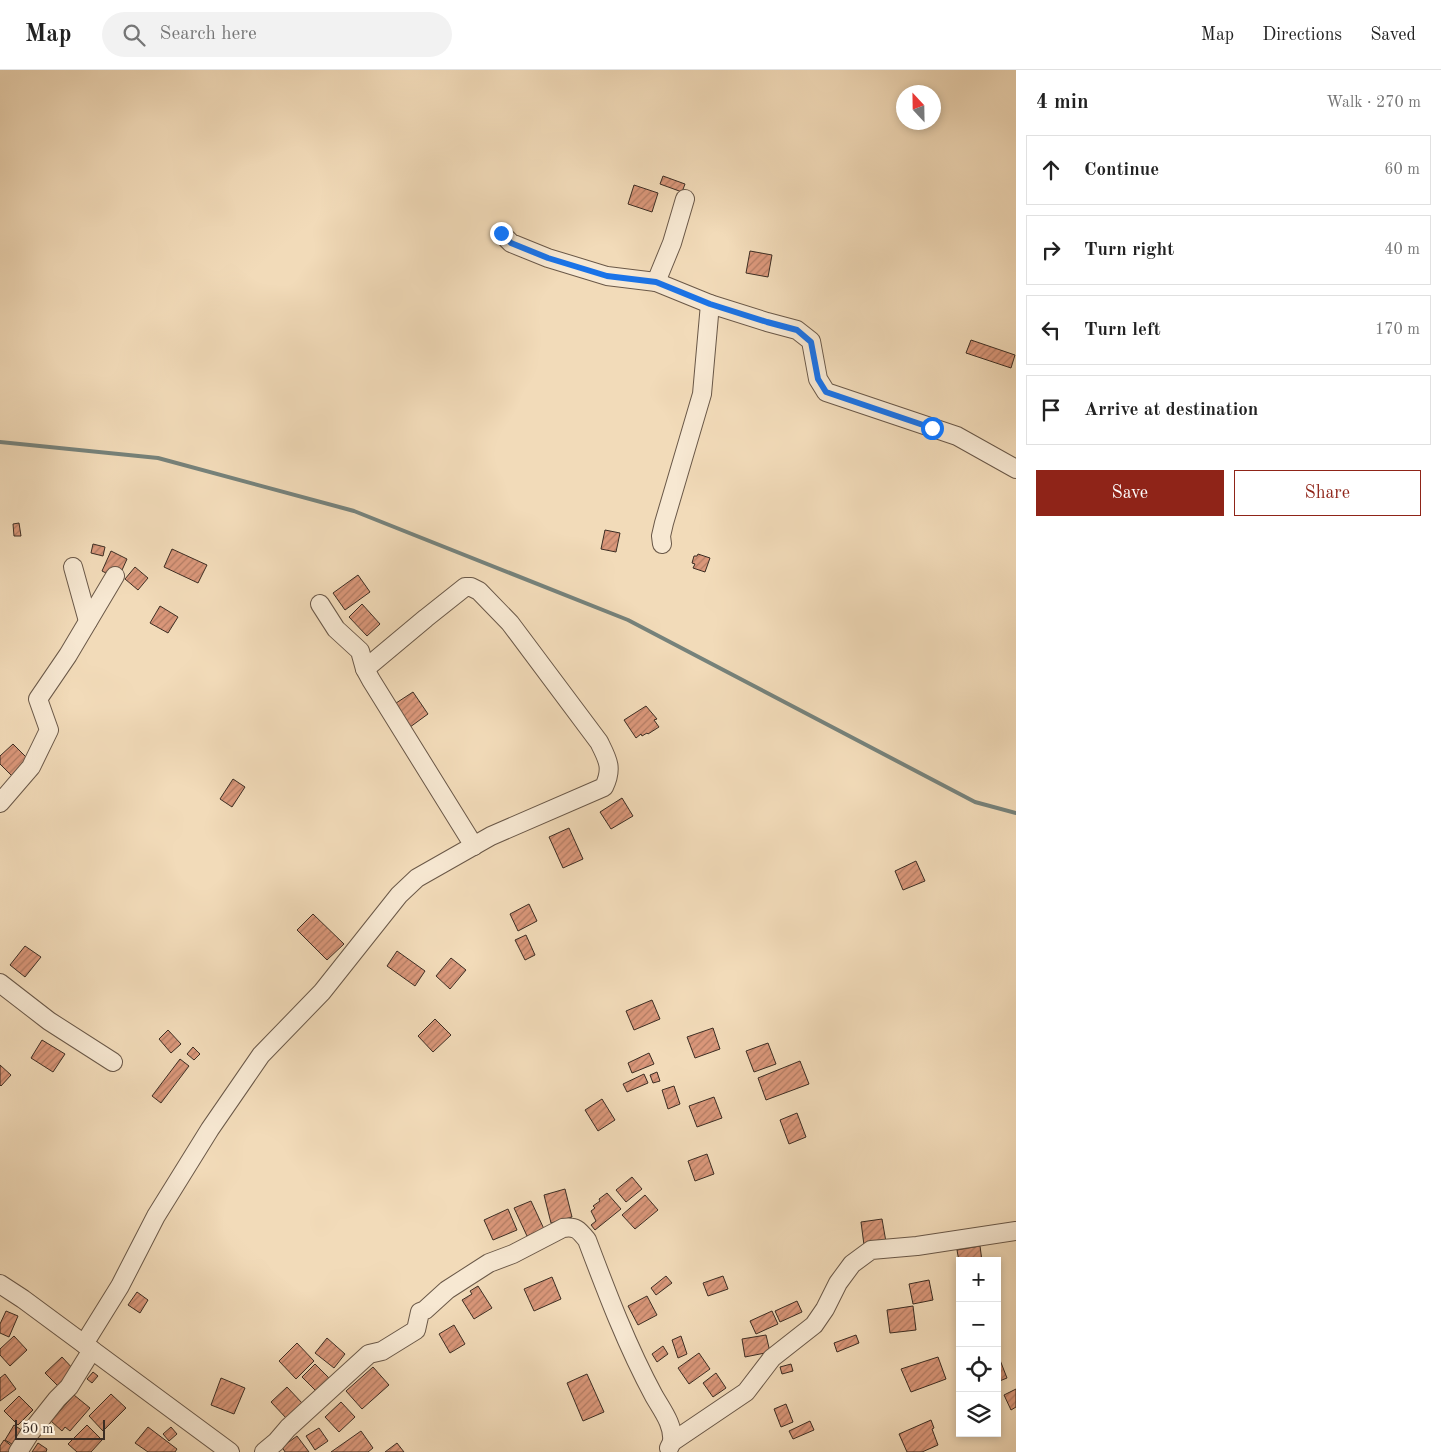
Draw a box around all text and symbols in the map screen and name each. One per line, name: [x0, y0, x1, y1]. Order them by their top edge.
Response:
search box: [102, 12, 452, 57]
icon: search: [120, 21, 148, 49]
text: Map: [25, 23, 72, 47]
text: Search here: [160, 25, 257, 44]
text: Map: [1201, 26, 1234, 44]
text: Directions: [1262, 26, 1342, 44]
text: Saved: [1370, 26, 1416, 44]
north arrow: [896, 85, 941, 130]
text: 4 min: [1036, 92, 1089, 113]
text: Walk · 270 m: [1326, 95, 1421, 111]
icon: ahead: [1037, 156, 1065, 184]
text: Continue: [1084, 161, 1159, 180]
text: 60 m: [1384, 162, 1420, 178]
route end: [490, 222, 513, 245]
icon: right: [1037, 236, 1065, 264]
text: Turn right: [1084, 241, 1174, 260]
text: 40 m: [1384, 242, 1420, 258]
icon: left: [1037, 316, 1065, 344]
text: Turn left: [1084, 321, 1161, 340]
text: 170 m: [1375, 322, 1420, 338]
icon: arrive: [1037, 396, 1065, 424]
text: Arrive at destination: [1084, 401, 1258, 420]
route start: [921, 417, 944, 440]
button: Save: [1036, 470, 1224, 516]
button: Share: [1234, 470, 1421, 516]
map controls: [956, 1257, 1001, 1437]
button: +: [956, 1257, 1001, 1302]
button: −: [956, 1302, 1001, 1347]
button: locate: [956, 1347, 1001, 1392]
button: layers: [956, 1392, 1001, 1437]
scale bar: [15, 1417, 105, 1440]
text: 50 m: [22, 1422, 53, 1436]

